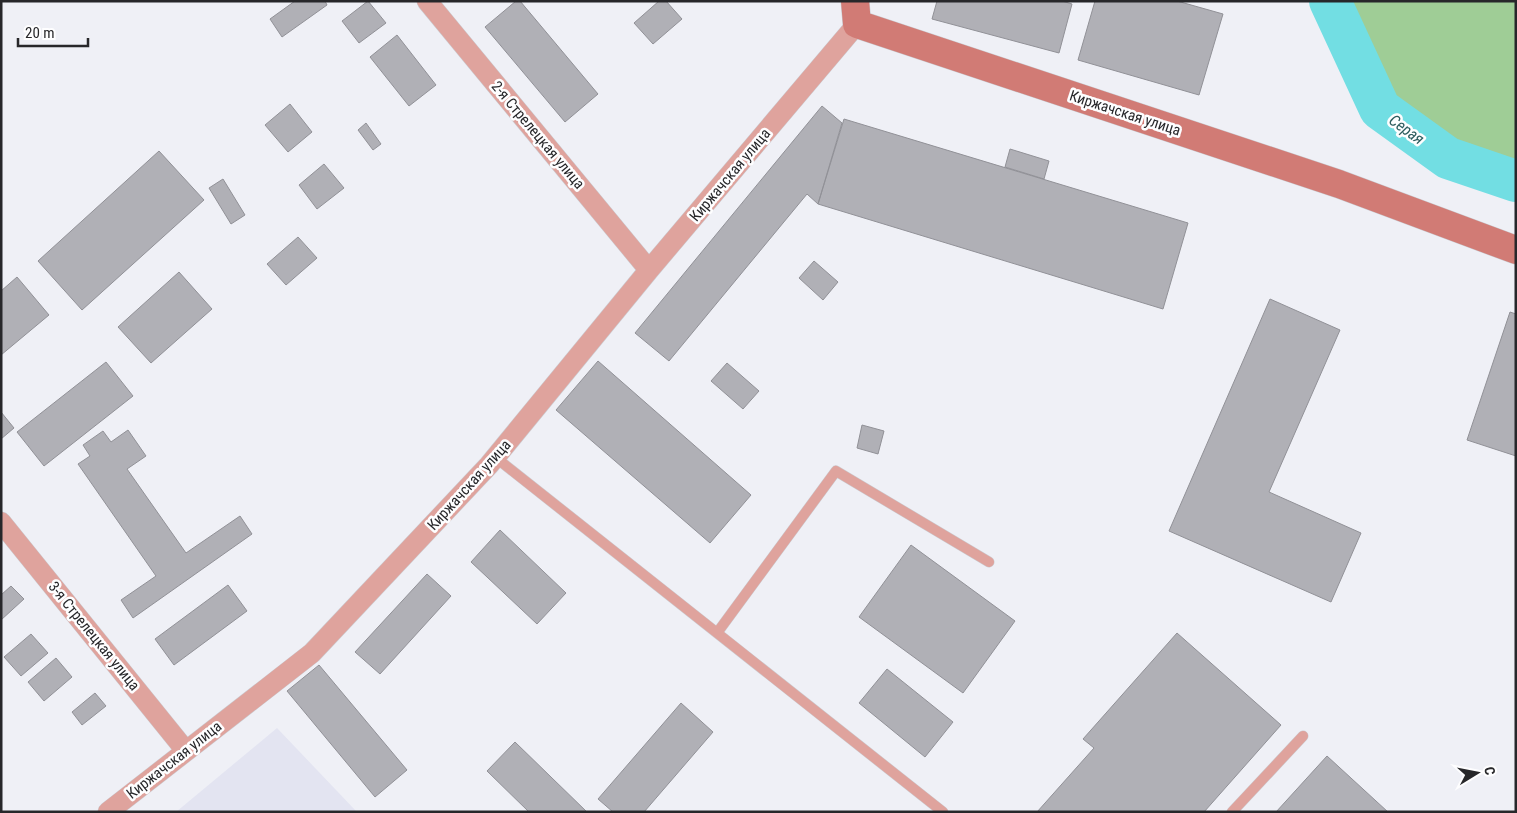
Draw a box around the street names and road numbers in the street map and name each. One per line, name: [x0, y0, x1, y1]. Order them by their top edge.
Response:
street label: 2-я Стрелецкая улица: [488, 77, 588, 193]
street label: Киржачская улица: [1067, 87, 1183, 139]
street label: Киржачская улица: [686, 125, 774, 225]
street label: Киржачская улица: [424, 436, 514, 534]
street label: 3-я Стрелецкая улица: [45, 578, 143, 694]
street label: Киржачская улица: [123, 717, 225, 803]

